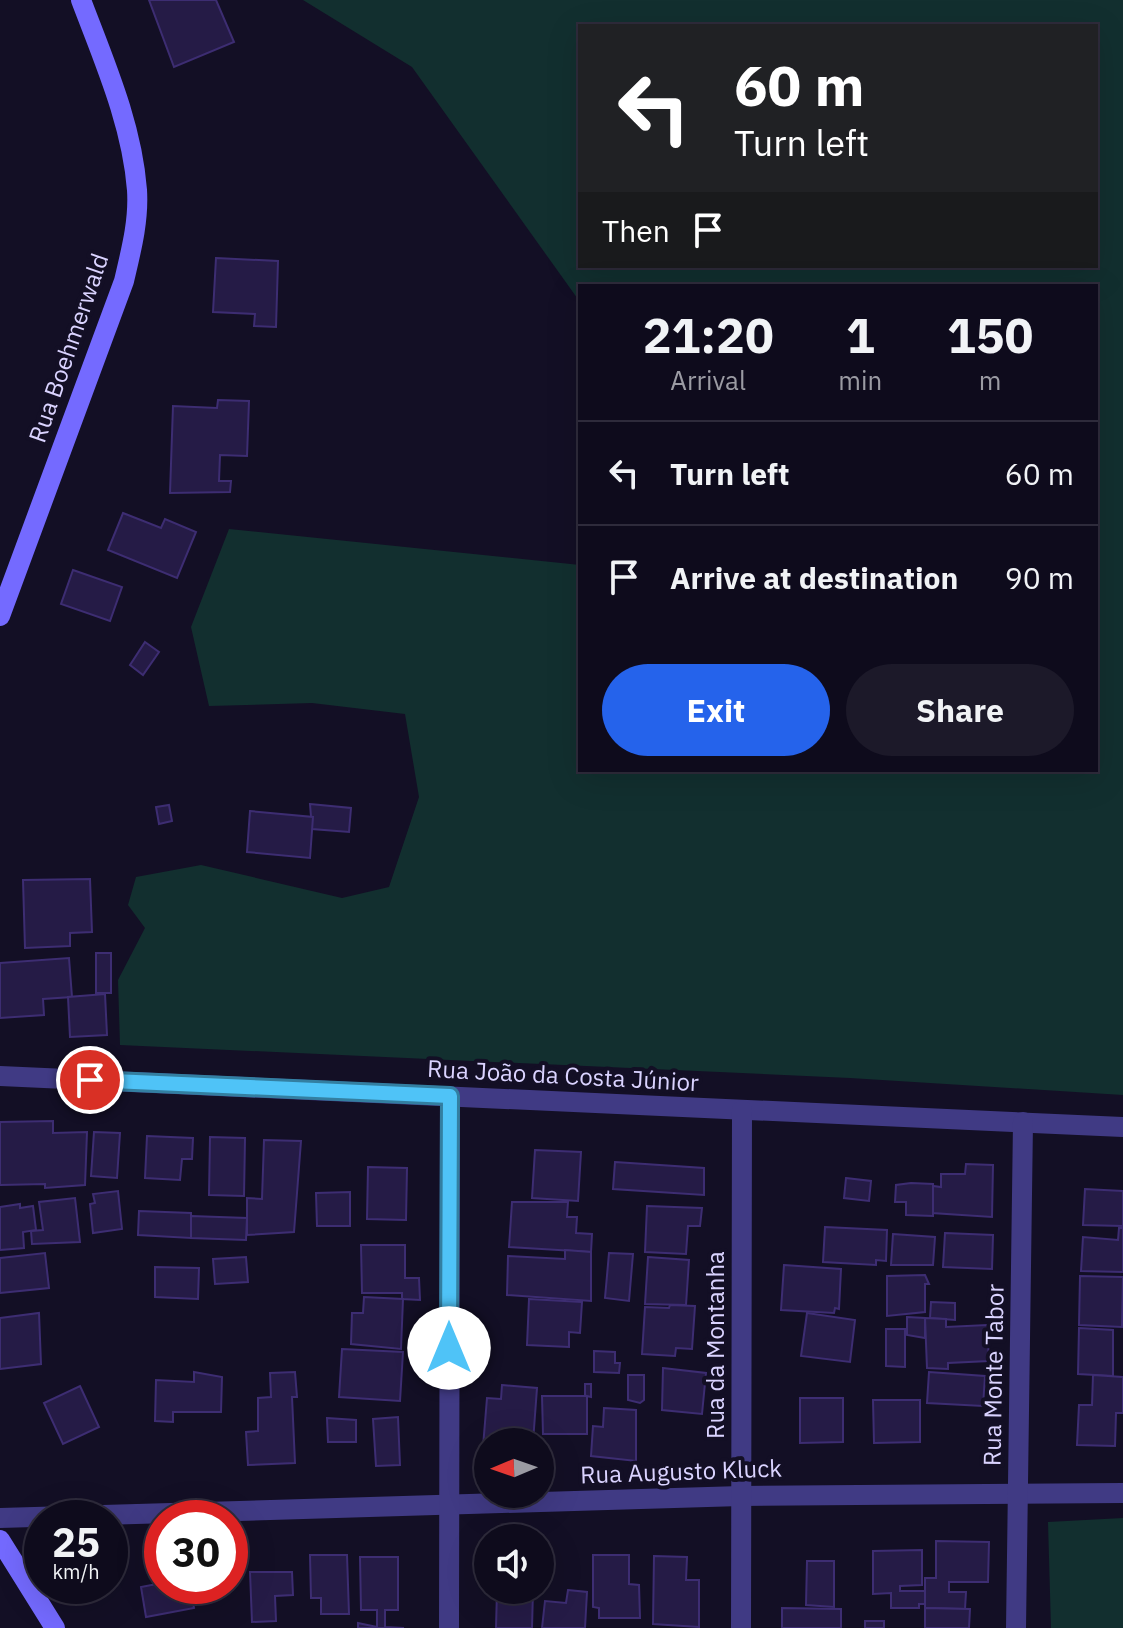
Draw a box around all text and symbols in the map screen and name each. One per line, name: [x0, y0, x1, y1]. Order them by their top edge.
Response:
text: 60 m: [734, 49, 864, 121]
icon: left: [602, 56, 706, 160]
text: Turn left: [734, 119, 869, 166]
icon: arrive: [686, 208, 730, 252]
text: Then: [602, 211, 670, 250]
street label: Rua Boehmerwald: [21, 249, 115, 446]
text: 21:20: [643, 304, 774, 366]
text: 1: [846, 304, 875, 366]
text: 150: [947, 304, 1033, 366]
text: Arrival: [670, 363, 746, 397]
text: min: [838, 363, 882, 397]
text: m: [979, 363, 1001, 397]
icon: left: [602, 451, 646, 495]
text: Turn left: [670, 454, 789, 493]
text: 60 m: [1005, 454, 1074, 493]
icon: arrive: [602, 555, 646, 599]
text: Arrive at destination: [670, 558, 958, 597]
text: 90 m: [1005, 558, 1074, 597]
button: Exit: [602, 664, 830, 756]
button: Share: [846, 664, 1074, 756]
pin: [56, 1046, 124, 1114]
street label: Rua João da Costa Júnior: [426, 1052, 700, 1098]
icon: arrive: [68, 1058, 112, 1102]
street label: Rua da Montanha: [699, 1251, 731, 1439]
street label: Rua Monte Tabor: [975, 1283, 1011, 1466]
position arrow: [407, 1306, 491, 1390]
north arrow: [474, 1428, 554, 1508]
map controls: [474, 1428, 554, 1604]
street label: Rua Augusto Kluck: [580, 1451, 783, 1491]
speed limit sign: 30: [144, 1500, 248, 1604]
text: 25: [52, 1516, 100, 1568]
button: sound: [474, 1524, 554, 1604]
text: km/h: [52, 1558, 100, 1585]

